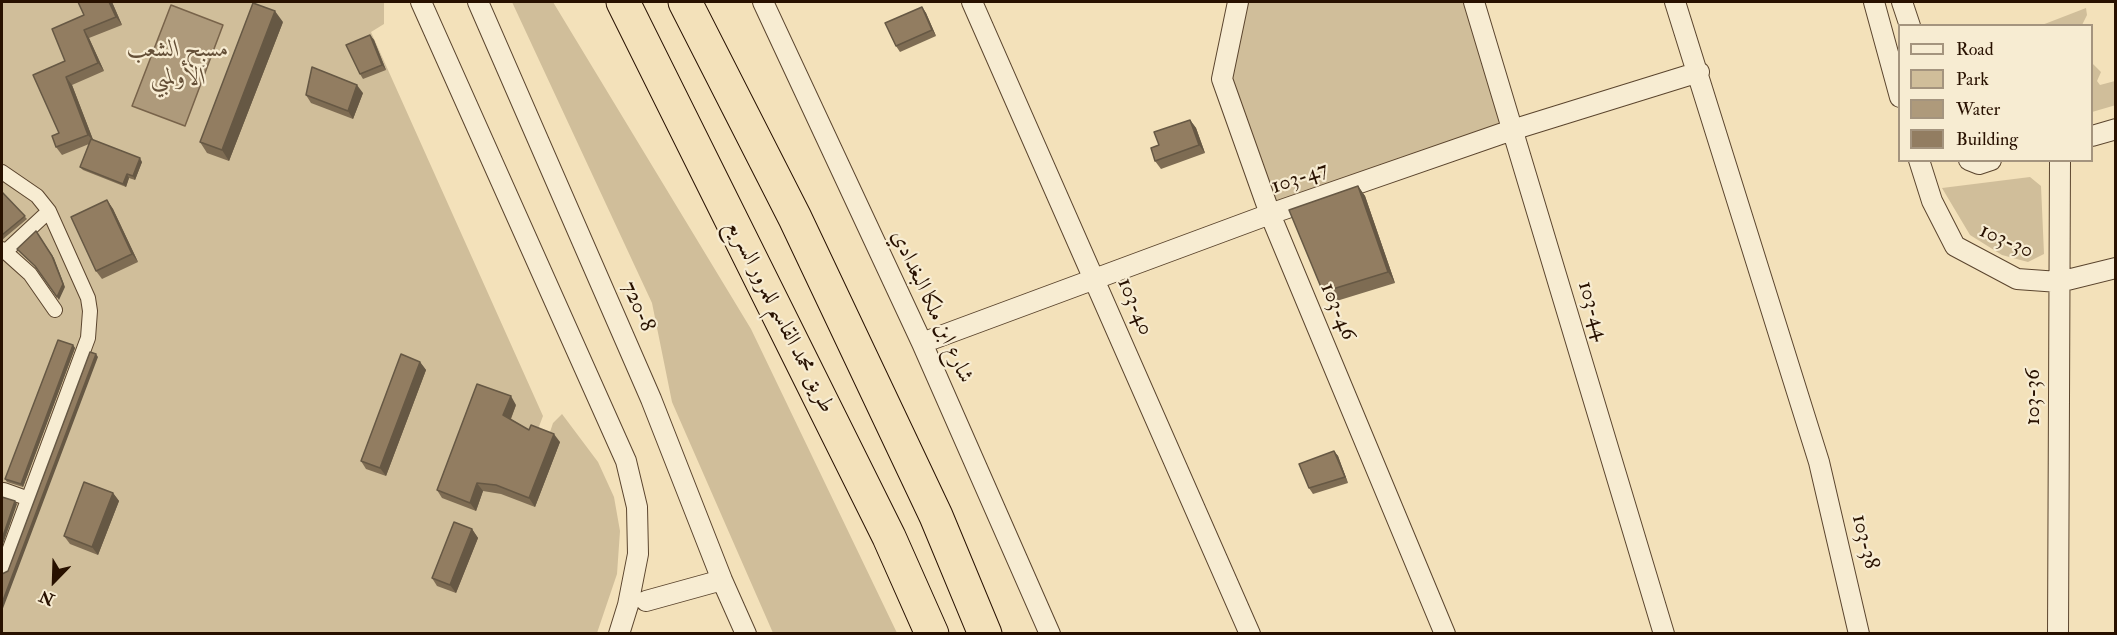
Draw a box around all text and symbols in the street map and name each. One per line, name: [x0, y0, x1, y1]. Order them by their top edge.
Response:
legend: [1898, 24, 2093, 162]
water label: مسبح الشعب الأولمبي: [127, 37, 229, 93]
text: Road: [1956, 38, 1994, 61]
text: Park: [1956, 68, 1989, 91]
text: Water: [1956, 98, 2000, 121]
text: Building: [1956, 128, 2018, 151]
street label: 103-47: [1268, 157, 1332, 201]
street label: طريق محمد القاسم للمرور السريع: [719, 216, 839, 418]
street label: 103-30: [1975, 218, 2037, 266]
street label: شارع ابن ملكا البغدادي: [884, 226, 978, 388]
street label: 103-40: [1110, 274, 1158, 340]
street label: 720-8: [614, 278, 660, 336]
street label: 103-44: [1571, 278, 1613, 344]
street label: 103-46: [1313, 279, 1361, 345]
street label: 103-36: [2021, 369, 2047, 425]
street label: 103-38: [1844, 512, 1884, 572]
north arrow: [24, 551, 84, 611]
text: N: [36, 586, 57, 610]

